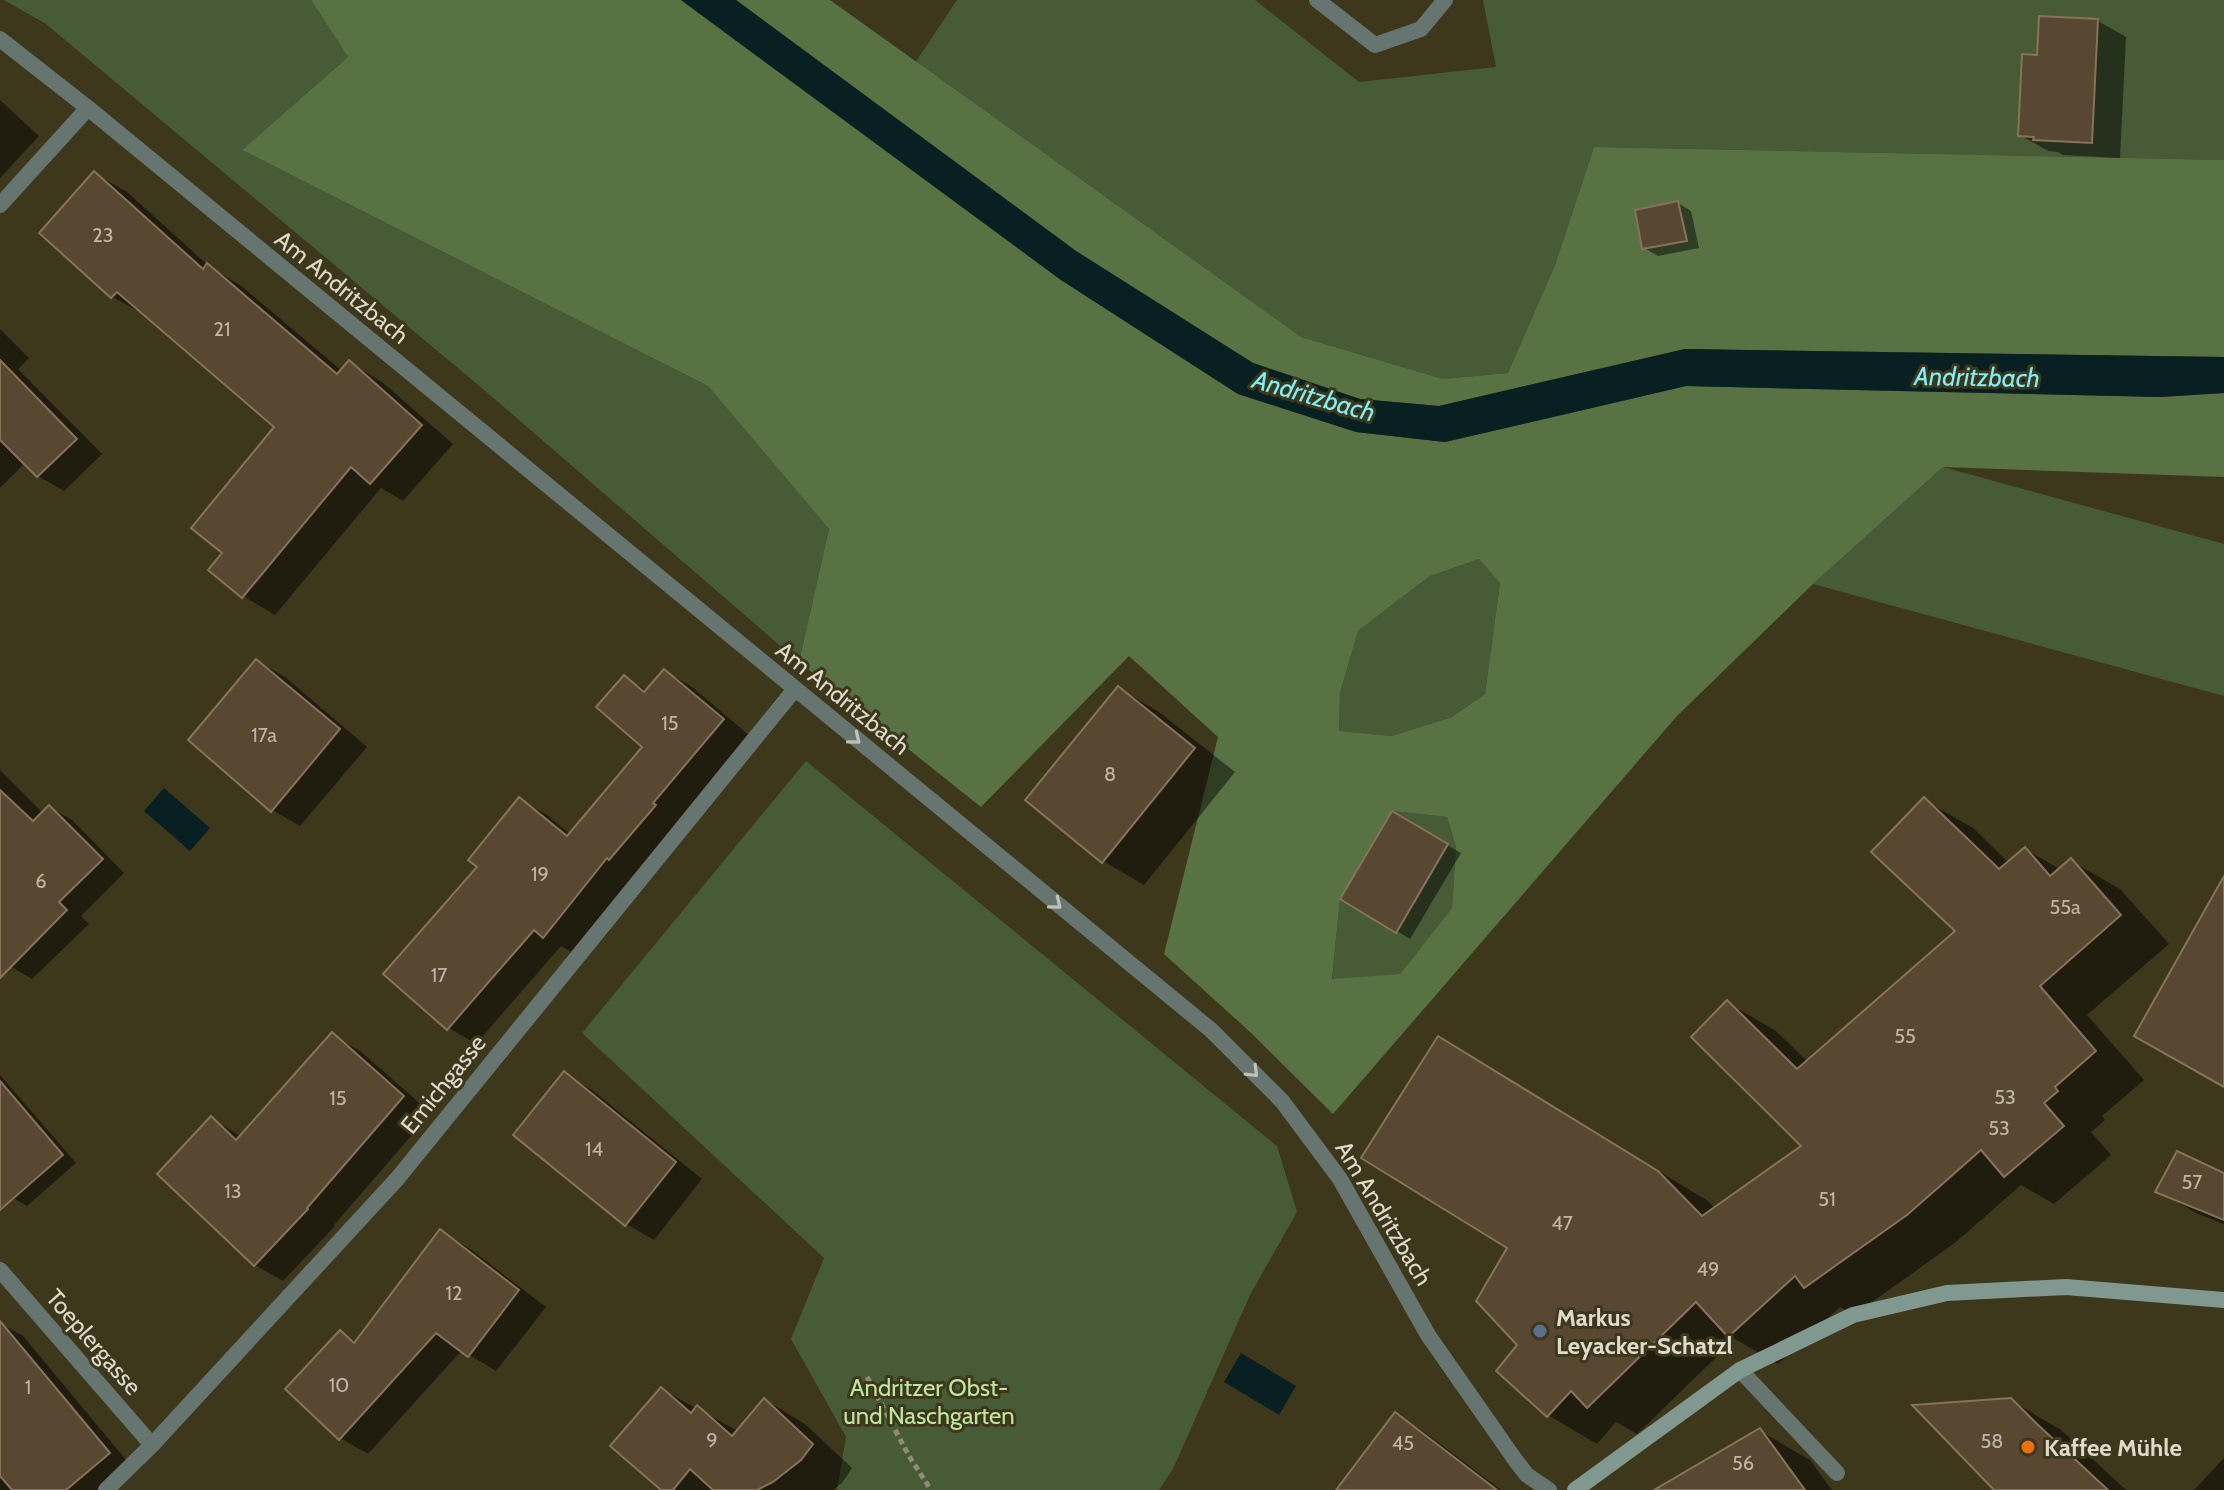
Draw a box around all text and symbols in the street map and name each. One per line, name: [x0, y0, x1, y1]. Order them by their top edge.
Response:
house number: 23: [92, 223, 114, 247]
street label: Am Andritzbach: [269, 224, 415, 350]
house number: 21: [214, 317, 231, 341]
water label: Andritzbach: [1913, 360, 2040, 394]
water label: Andritzbach: [1248, 363, 1379, 429]
street label: Am Andritzbach: [770, 635, 916, 761]
house number: 15: [661, 711, 679, 735]
house number: 17a: [251, 723, 277, 747]
one-way arrow: [846, 729, 860, 744]
house number: 8: [1104, 762, 1116, 786]
house number: 19: [531, 862, 549, 886]
house number: 6: [35, 869, 47, 893]
one-way arrow: [1047, 894, 1062, 908]
house number: 55a: [2049, 895, 2081, 919]
house number: 17: [431, 963, 447, 987]
house number: 55: [1894, 1024, 1916, 1048]
street label: Emichgasse: [394, 1029, 492, 1139]
one-way arrow: [1244, 1063, 1259, 1078]
house number: 53: [1994, 1085, 2016, 1109]
house number: 15: [329, 1086, 347, 1110]
house number: 53: [1988, 1116, 2010, 1140]
street label: Am Andritzbach: [1329, 1135, 1439, 1291]
house number: 14: [585, 1137, 603, 1161]
house number: 57: [2182, 1170, 2202, 1194]
house number: 13: [224, 1179, 242, 1203]
house number: 51: [1818, 1187, 1836, 1211]
house number: 47: [1551, 1211, 1573, 1235]
house number: 49: [1697, 1257, 1719, 1281]
house number: 12: [446, 1281, 463, 1305]
street label: Toeplergasse: [40, 1283, 148, 1401]
place label: Markus Leyacker-Schatzl: [1556, 1303, 1733, 1360]
marker: Markus Leyacker-Schatzl: [1531, 1322, 1549, 1340]
house number: 10: [329, 1373, 349, 1397]
park label: Andritzer Obst- und Naschgarten: [843, 1373, 1015, 1430]
house number: 1: [25, 1375, 31, 1399]
house number: 9: [706, 1428, 718, 1452]
house number: 58: [1981, 1429, 2003, 1453]
house number: 45: [1392, 1431, 1414, 1455]
place label: Kaffee Mühle: [2044, 1433, 2182, 1462]
marker: Kaffee Mühle: [2019, 1438, 2037, 1456]
house number: 56: [1732, 1451, 1754, 1475]

